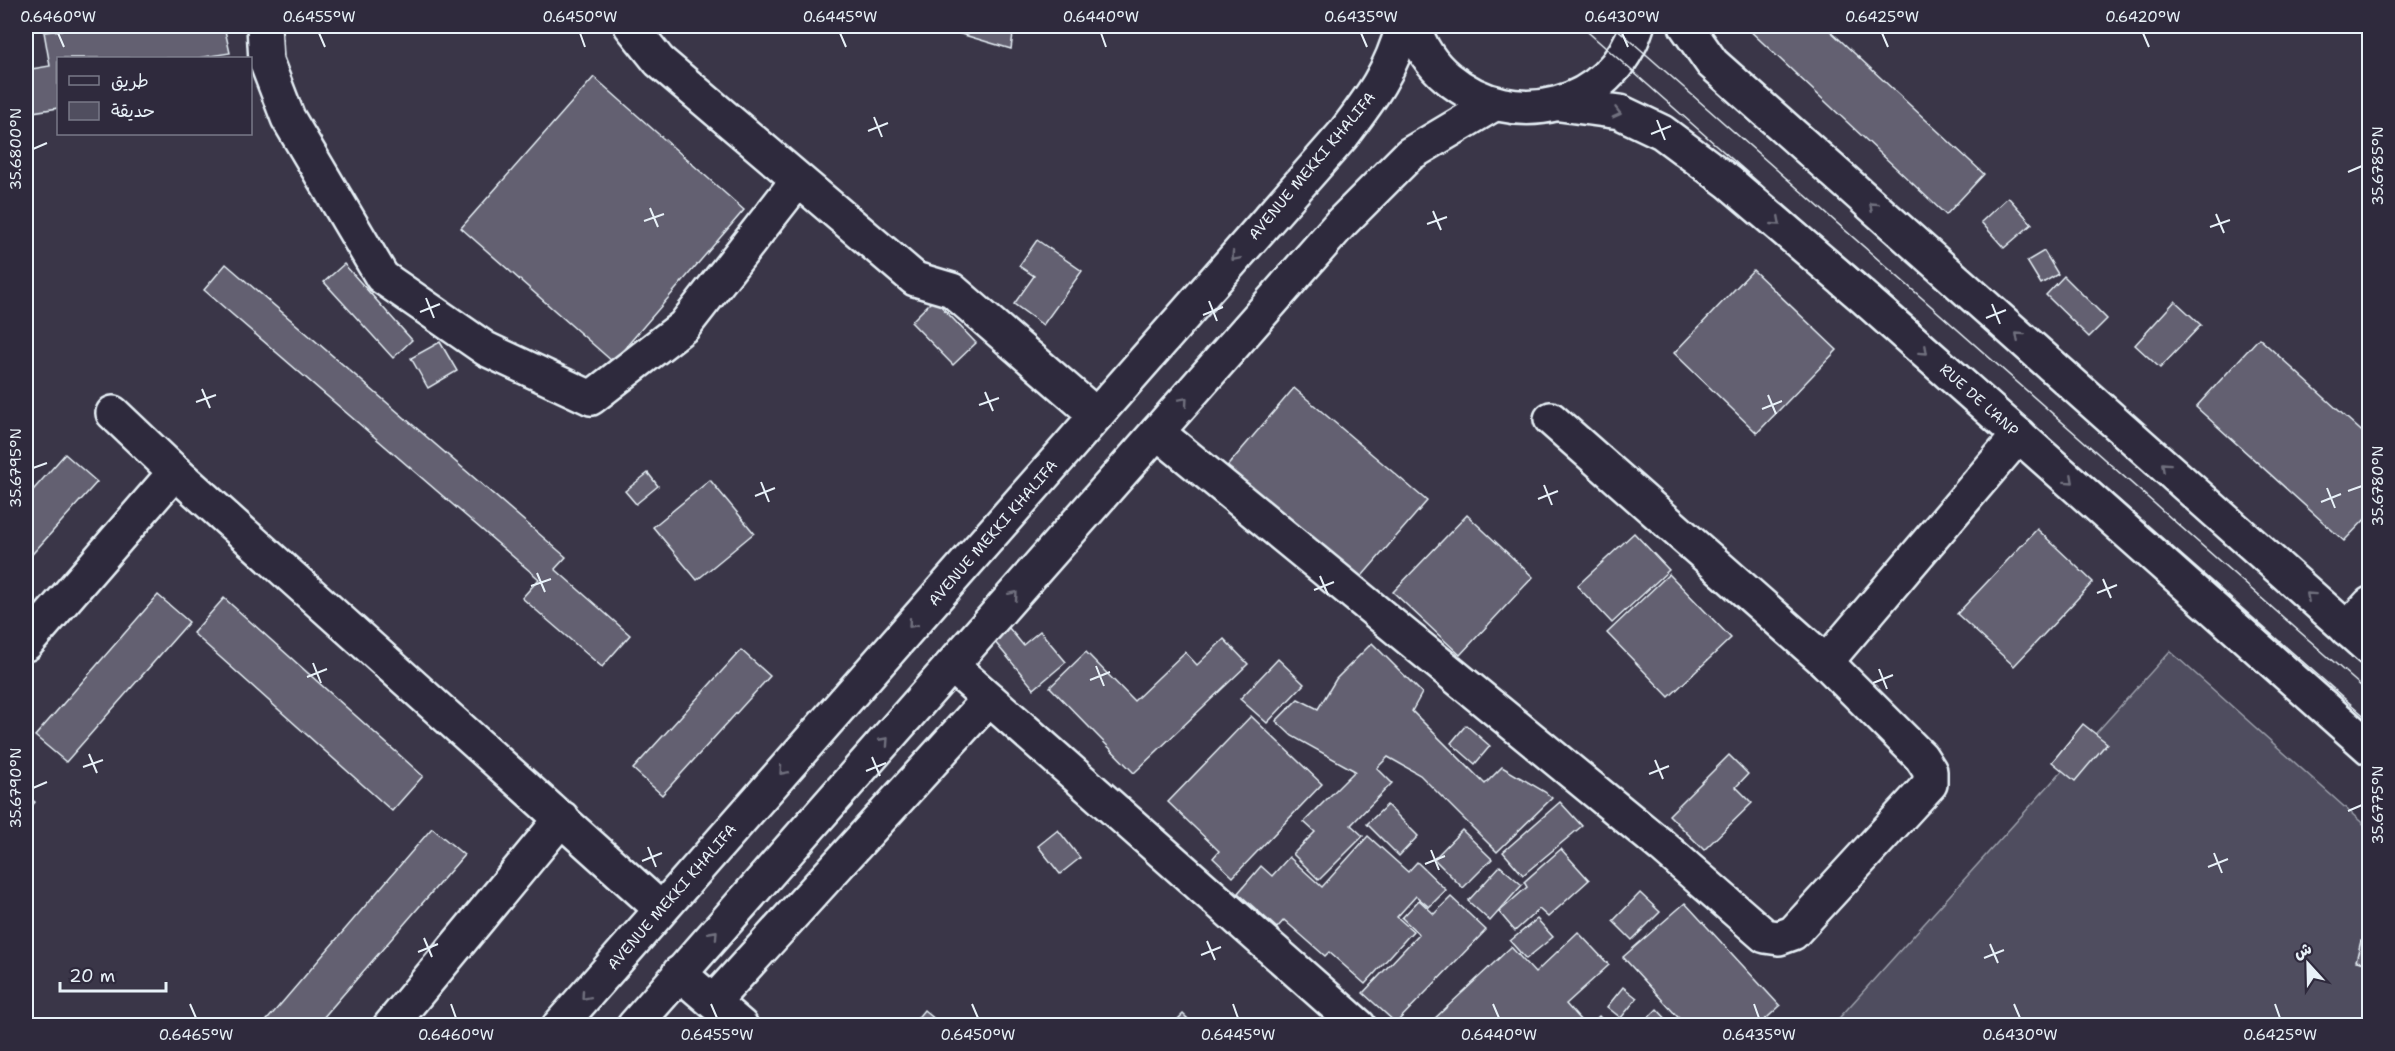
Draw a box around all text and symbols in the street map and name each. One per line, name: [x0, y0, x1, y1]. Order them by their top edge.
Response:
text: 0.6460°W: [20, 7, 96, 27]
text: 0.6455°W: [282, 7, 356, 27]
text: 0.6450°W: [543, 7, 617, 27]
text: 0.6445°W: [803, 7, 877, 27]
text: 0.6440°W: [1063, 7, 1139, 27]
text: 0.6435°W: [1324, 7, 1398, 27]
text: 0.6430°W: [1584, 7, 1660, 27]
text: 0.6425°W: [1845, 7, 1919, 27]
text: 0.6420°W: [2105, 7, 2181, 27]
legend: [57, 57, 252, 135]
text: طريق: [111, 69, 149, 93]
street label: AVENUE MEKKI KHALIFA: [1244, 88, 1380, 244]
text: حديقة: [111, 99, 155, 123]
one-way arrow: [1612, 106, 1622, 118]
text: 35.6800°N: [6, 108, 26, 190]
text: 35.6785°N: [2368, 126, 2388, 206]
one-way arrow: [1869, 203, 1880, 214]
one-way arrow: [1770, 215, 1781, 226]
one-way arrow: [1231, 250, 1242, 261]
one-way arrow: [2015, 332, 2026, 343]
one-way arrow: [1917, 344, 1928, 355]
street label: RUE DE L'ANP: [1935, 359, 2023, 441]
one-way arrow: [1177, 397, 1188, 408]
text: 35.6795°N: [6, 428, 26, 508]
text: 35.6780°N: [2368, 446, 2388, 526]
street label: AVENUE MEKKI KHALIFA: [924, 456, 1062, 610]
one-way arrow: [2161, 462, 2171, 473]
one-way arrow: [2063, 473, 2073, 484]
one-way arrow: [1007, 591, 1018, 602]
one-way arrow: [2306, 592, 2317, 603]
one-way arrow: [908, 618, 919, 628]
one-way arrow: [878, 737, 889, 748]
text: 35.6790°N: [6, 747, 26, 829]
one-way arrow: [779, 764, 790, 775]
text: 35.6775°N: [2368, 765, 2388, 845]
street label: AVENUE MEKKI KHALIFA: [603, 820, 741, 974]
one-way arrow: [706, 930, 717, 941]
north arrow: [2278, 934, 2338, 994]
text: ش: [2290, 938, 2315, 964]
scale bar: [60, 955, 166, 993]
text: 20 m: [69, 964, 115, 988]
one-way arrow: [581, 989, 592, 1000]
text: 0.6465°W: [159, 1025, 233, 1045]
text: 0.6460°W: [418, 1025, 494, 1045]
text: 0.6455°W: [680, 1025, 754, 1045]
text: 0.6450°W: [941, 1025, 1015, 1045]
text: 0.6445°W: [1201, 1025, 1275, 1045]
text: 0.6440°W: [1461, 1025, 1537, 1045]
text: 0.6435°W: [1722, 1025, 1796, 1045]
text: 0.6430°W: [1982, 1025, 2058, 1045]
text: 0.6425°W: [2243, 1025, 2317, 1045]

